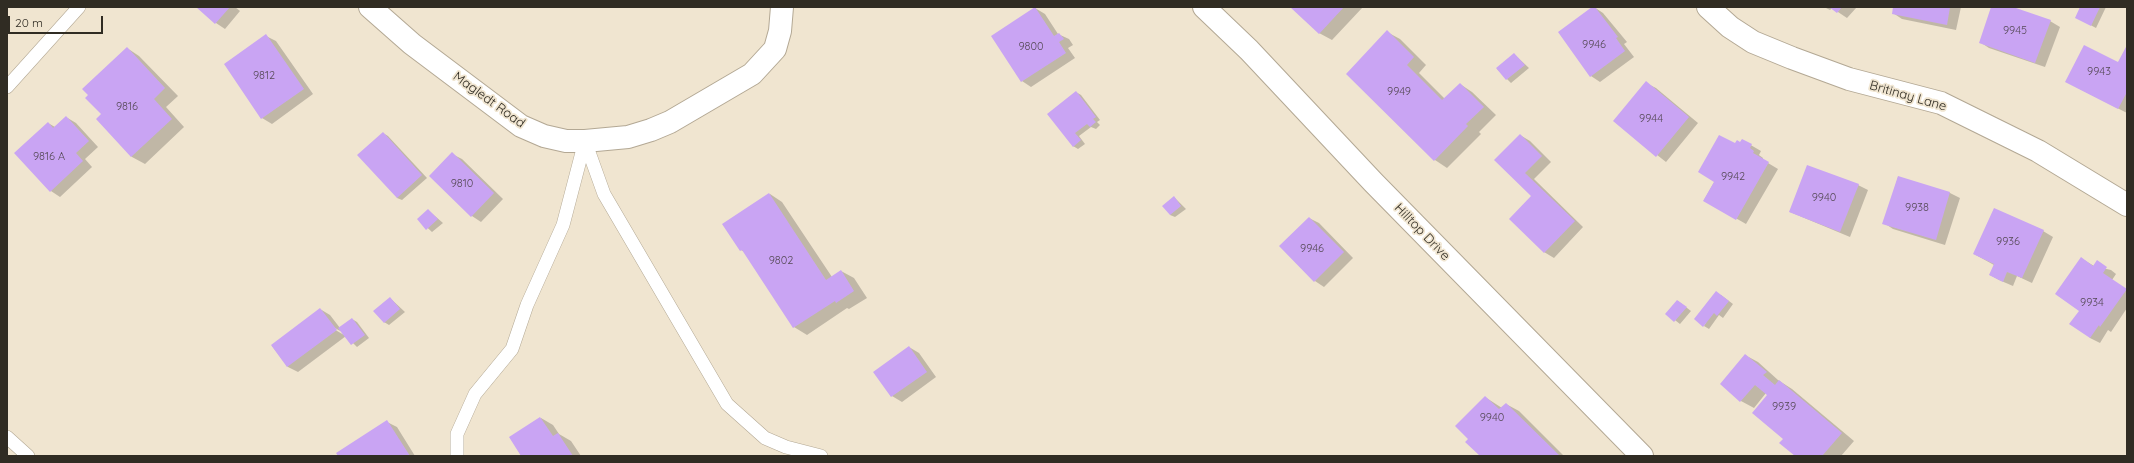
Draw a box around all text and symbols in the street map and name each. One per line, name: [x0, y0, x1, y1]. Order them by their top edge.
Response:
scale bar: [10, 8, 105, 34]
text: 20 m: [15, 15, 43, 30]
house number: 9945: [2003, 24, 2027, 38]
house number: 9946: [1582, 38, 1606, 52]
house number: 9800: [1018, 40, 1044, 54]
house number: 9943: [2087, 65, 2111, 79]
house number: 9812: [253, 69, 275, 83]
street label: Magledt Road: [450, 69, 528, 131]
street label: Britinay Lane: [1868, 78, 1948, 114]
house number: 9949: [1387, 85, 1411, 99]
house number: 9816: [116, 100, 138, 114]
house number: 9944: [1639, 112, 1663, 126]
house number: 9816 A: [33, 150, 65, 164]
house number: 9942: [1721, 170, 1745, 184]
house number: 9810: [451, 177, 473, 191]
house number: 9940: [1812, 191, 1836, 205]
street label: Hilltop Drive: [1391, 200, 1453, 264]
house number: 9938: [1905, 201, 1929, 215]
house number: 9936: [1996, 235, 2020, 249]
house number: 9946: [1300, 242, 1324, 256]
house number: 9802: [769, 254, 793, 268]
house number: 9934: [2080, 296, 2104, 310]
house number: 9939: [1772, 400, 1796, 414]
house number: 9940: [1480, 411, 1504, 425]

